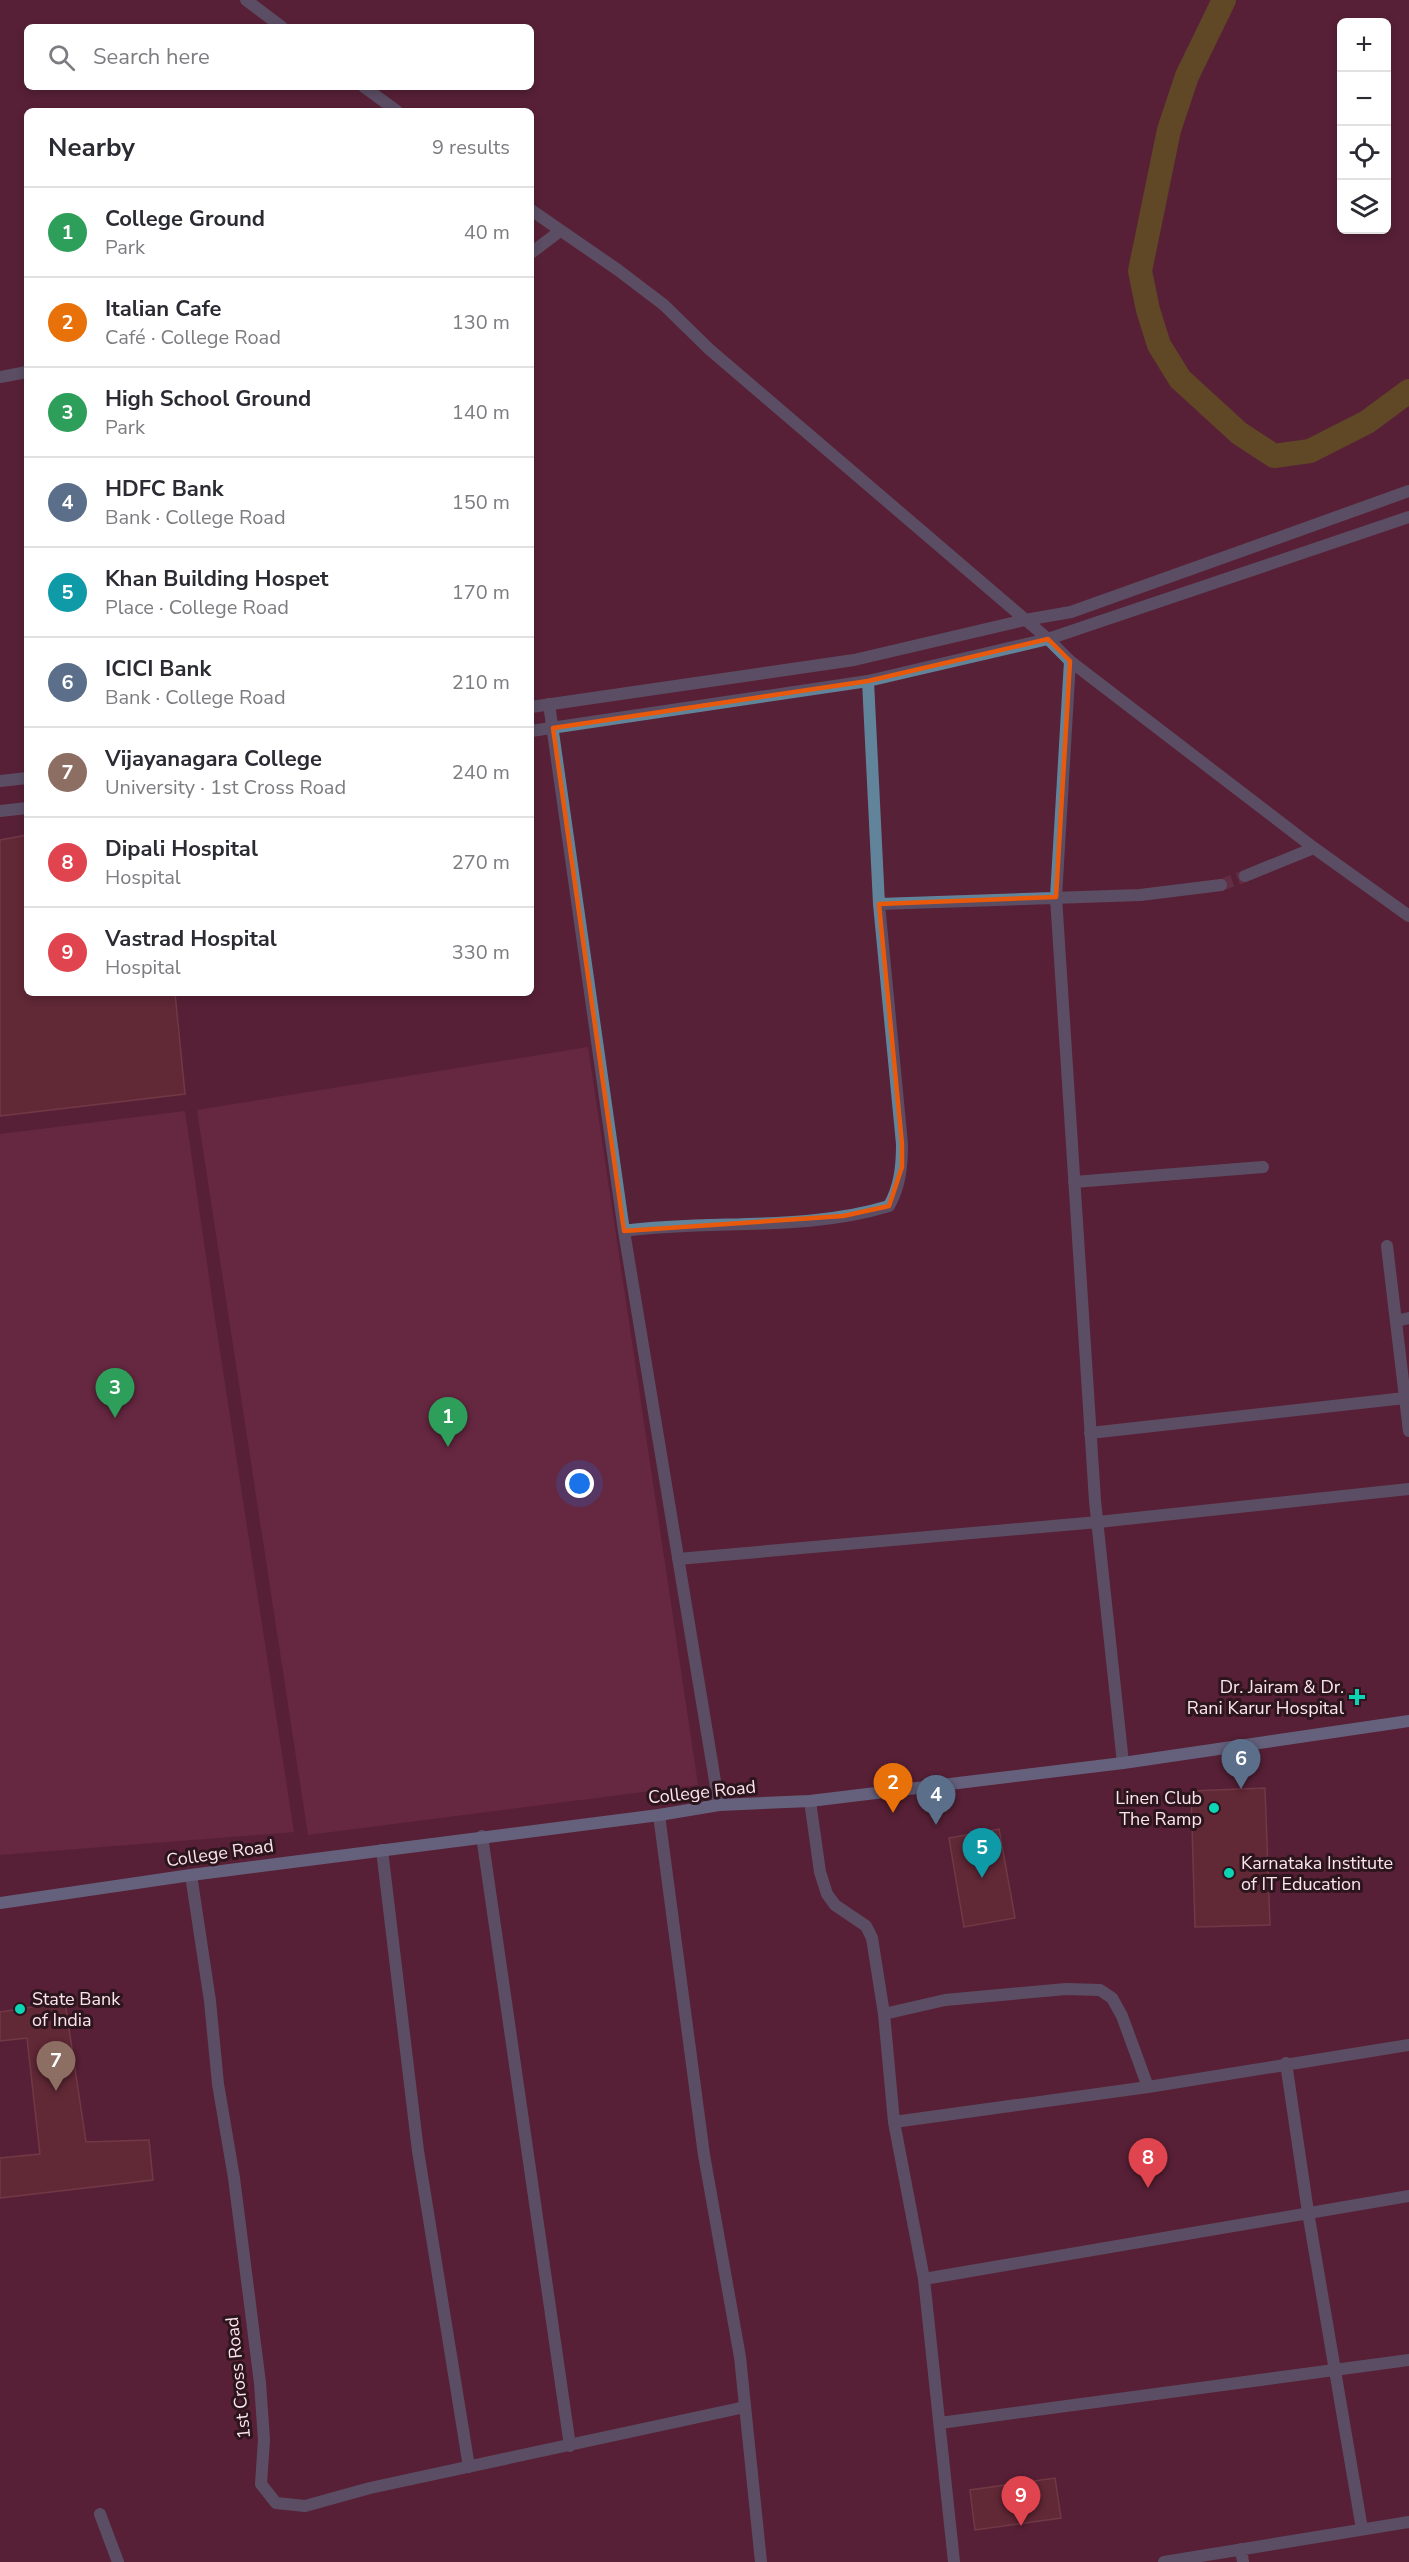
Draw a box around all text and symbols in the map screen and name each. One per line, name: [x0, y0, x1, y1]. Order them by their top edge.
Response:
map controls: [1337, 18, 1391, 234]
button: +: [1337, 18, 1391, 72]
search box: [24, 24, 534, 90]
icon: search: [45, 41, 78, 74]
text: Search here: [93, 42, 210, 72]
button: −: [1337, 72, 1391, 126]
button: locate: [1337, 126, 1391, 180]
text: Nearby: [48, 130, 135, 165]
text: 9 results: [432, 134, 510, 161]
button: layers: [1337, 180, 1391, 234]
text: College Ground: [105, 204, 265, 234]
text: 1: [62, 219, 74, 246]
text: 40 m: [464, 219, 510, 246]
text: Park: [105, 234, 145, 261]
text: Italian Cafe: [105, 294, 221, 324]
text: 2: [62, 309, 74, 336]
text: 130 m: [452, 309, 510, 336]
text: Café · College Road: [105, 324, 281, 351]
text: High School Ground: [105, 384, 311, 414]
text: 3: [62, 399, 74, 426]
text: 140 m: [452, 399, 510, 426]
text: Park: [105, 414, 145, 441]
text: HDFC Bank: [105, 474, 224, 504]
text: 4: [62, 489, 74, 516]
text: 150 m: [452, 489, 510, 516]
text: Bank · College Road: [105, 504, 286, 531]
text: Khan Building Hospet: [105, 564, 329, 594]
text: 5: [62, 579, 74, 606]
text: 170 m: [452, 579, 510, 606]
text: Place · College Road: [105, 594, 289, 621]
text: ICICI Bank: [105, 654, 211, 684]
text: 6: [62, 669, 74, 696]
text: 210 m: [452, 669, 510, 696]
text: Bank · College Road: [105, 684, 286, 711]
text: Vijayanagara College: [105, 744, 322, 774]
text: 7: [62, 759, 74, 786]
text: 240 m: [452, 759, 510, 786]
text: University · 1st Cross Road: [105, 774, 346, 801]
text: Dipali Hospital: [105, 834, 258, 864]
text: 8: [62, 849, 74, 876]
text: 270 m: [452, 849, 510, 876]
text: Hospital: [105, 864, 181, 891]
text: Vastrad Hospital: [105, 924, 277, 954]
text: 9: [62, 939, 74, 966]
text: 330 m: [452, 939, 510, 966]
text: Hospital: [105, 954, 181, 981]
pin: 3: [96, 1368, 134, 1418]
pin: 1: [428, 1398, 468, 1447]
your location: [565, 1469, 594, 1498]
place label: Dr. Jairam & Dr. Rani Karur Hospital: [1187, 1675, 1345, 1720]
marker: Dr. Jairam & Dr. Rani Karur Hospital: [1348, 1688, 1366, 1706]
pin: 6: [1222, 1740, 1260, 1789]
pin: 2: [874, 1764, 912, 1813]
street label: College Road: [647, 1774, 757, 1810]
pin: 4: [916, 1776, 956, 1825]
place label: Linen Club The Ramp: [1115, 1786, 1202, 1831]
marker: Linen Club The Ramp: [1207, 1801, 1221, 1815]
pin: 5: [962, 1828, 1002, 1878]
street label: College Road: [165, 1834, 275, 1872]
place label: Karnataka Institute of IT Education: [1241, 1851, 1393, 1896]
marker: Karnataka Institute of IT Education: [1222, 1866, 1236, 1880]
place label: State Bank of India: [32, 1987, 121, 2032]
marker: State Bank of India: [13, 2002, 27, 2016]
pin: 7: [36, 2042, 76, 2091]
pin: 8: [1128, 2138, 1168, 2188]
street label: 1st Cross Road: [220, 2316, 256, 2440]
pin: 9: [1002, 2476, 1040, 2526]

